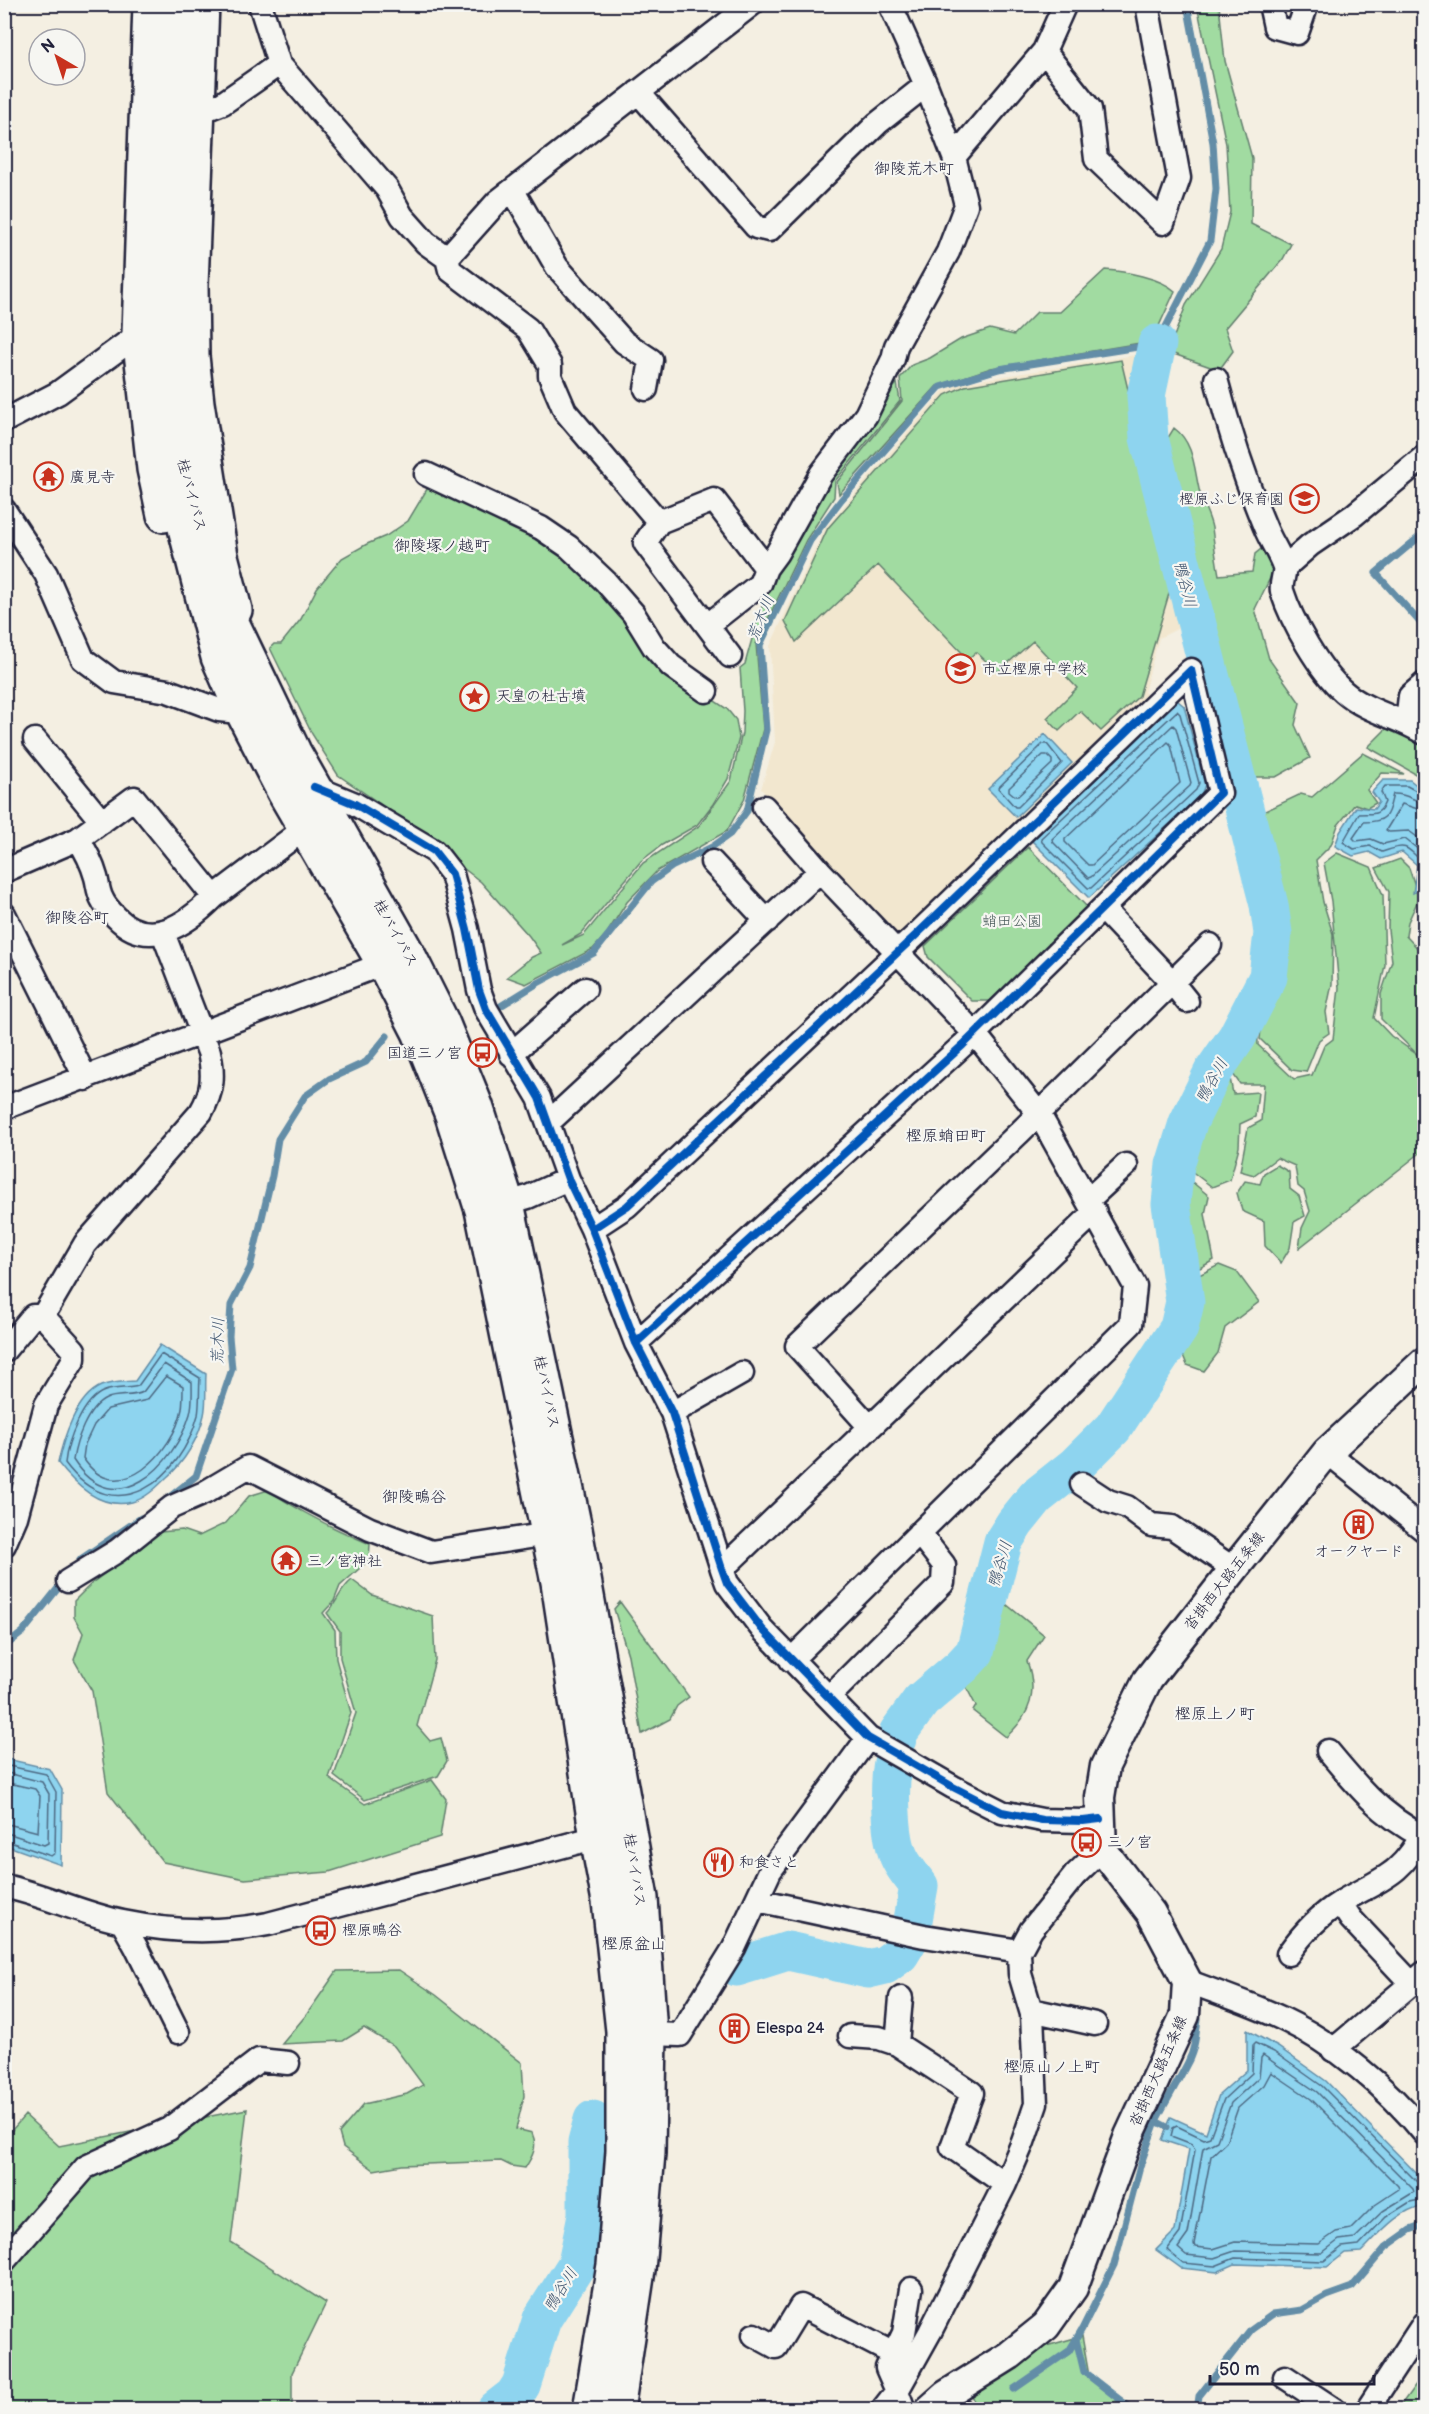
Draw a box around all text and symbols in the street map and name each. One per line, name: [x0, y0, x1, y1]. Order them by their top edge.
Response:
north arrow: [27, 27, 87, 87]
text: N: [38, 35, 59, 58]
district label: 御陵荒木町: [874, 160, 954, 179]
street label: 桂バイパス: [173, 457, 210, 534]
temple icon: 廣見寺: [33, 461, 65, 493]
place label: 廣見寺: [70, 468, 115, 487]
school or university icon: 樫原ふじ保育園: [1289, 483, 1321, 515]
place label: 樫原ふじ保育園: [1179, 490, 1284, 509]
district label: 御陵塚ノ越町: [394, 537, 490, 556]
water label: 鴨谷川: [1170, 559, 1200, 610]
water label: 荒木川: [744, 593, 779, 644]
school or university icon: 市立樫原中学校: [945, 653, 977, 685]
place label: 市立樫原中学校: [982, 660, 1087, 679]
place icon: 天皇の杜古墳: [459, 680, 491, 712]
place label: 天皇の杜古墳: [496, 687, 586, 706]
street label: 桂バイパス: [369, 896, 422, 971]
district label: 御陵谷町: [45, 909, 109, 928]
park label: 蛸田公園: [982, 912, 1042, 931]
bus stop icon: 国道三ノ宮: [467, 1037, 499, 1069]
place label: 国道三ノ宮: [387, 1044, 462, 1063]
water label: 鴨谷川: [1192, 1055, 1232, 1106]
district label: 樫原蛸田町: [906, 1127, 986, 1146]
water label: 荒木川: [209, 1317, 228, 1365]
street label: 桂バイパス: [529, 1354, 564, 1431]
district label: 御陵鴫谷: [382, 1488, 446, 1507]
building icon: オークヤード: [1343, 1508, 1375, 1540]
street label: 沓掛西大路五条線: [1180, 1528, 1269, 1634]
water label: 鴨谷川: [984, 1539, 1017, 1590]
place label: オークヤード: [1314, 1542, 1404, 1561]
temple icon: 三ノ宮神社: [270, 1545, 302, 1577]
place label: 三ノ宮神社: [307, 1552, 382, 1571]
district label: 樫原上ノ町: [1175, 1705, 1255, 1724]
bus stop icon: 三ノ宮: [1070, 1826, 1102, 1858]
street label: 桂バイパス: [619, 1832, 650, 1908]
place label: 三ノ宮: [1107, 1833, 1152, 1852]
restaurant icon: 和食さと: [702, 1846, 734, 1878]
place label: 和食さと: [739, 1853, 799, 1872]
bus stop icon: 樫原鴫谷: [305, 1914, 337, 1946]
place label: 樫原鴫谷: [342, 1921, 402, 1940]
district label: 樫原盆山: [602, 1935, 666, 1954]
building icon: Elespa 24: [719, 2012, 751, 2044]
street label: 沓掛西大路五条線: [1125, 2013, 1192, 2130]
place label: Elespa 24: [756, 2019, 824, 2038]
district label: 樫原山ノ上町: [1004, 2058, 1100, 2077]
water label: 鴨谷川: [540, 2264, 582, 2315]
scale bar: [1210, 2348, 1374, 2386]
text: 50 m: [1219, 2359, 1260, 2380]

